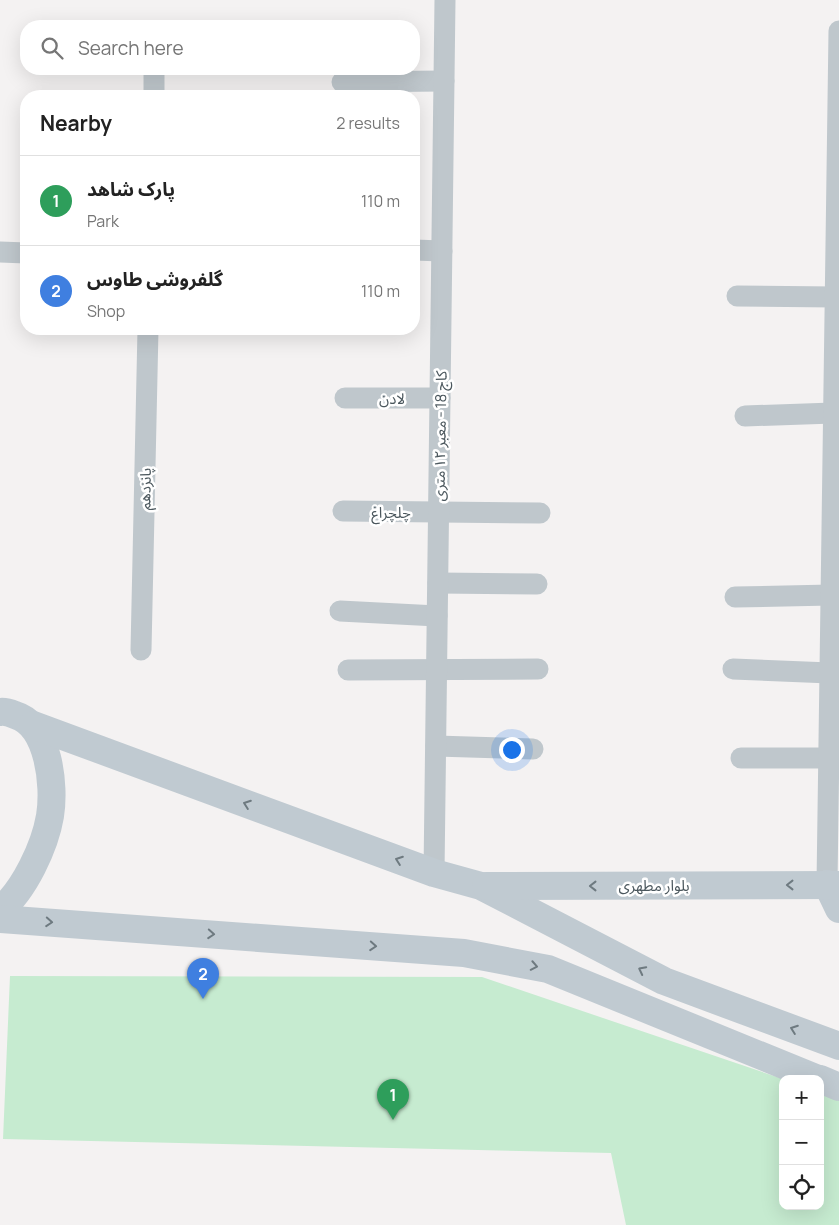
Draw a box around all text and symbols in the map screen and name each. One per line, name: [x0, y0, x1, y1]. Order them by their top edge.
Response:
search box: [20, 20, 420, 75]
icon: search: [38, 34, 66, 62]
text: Search here: [78, 35, 184, 61]
text: Nearby: [40, 109, 112, 137]
text: 2 results: [336, 112, 400, 134]
text: پارک شاهد: [87, 176, 175, 202]
text: 1: [52, 190, 60, 212]
text: 110 m: [361, 190, 400, 212]
text: Park: [87, 210, 119, 232]
text: گلفروشی طاوس: [87, 266, 223, 292]
text: 2: [51, 280, 61, 302]
text: 110 m: [361, 280, 400, 302]
text: Shop: [87, 300, 125, 322]
street label: کاج 18 - معبر ۱۲ متری: [428, 370, 454, 502]
street label: لادن: [379, 388, 405, 409]
street label: پانزدهم: [134, 468, 157, 510]
street label: چلچراغ: [371, 502, 411, 525]
your location: [499, 737, 525, 763]
one-way arrow: [243, 800, 252, 810]
one-way arrow: [396, 856, 404, 866]
street label: بلوار مطهری: [618, 875, 690, 896]
one-way arrow: [786, 880, 794, 890]
one-way arrow: [589, 881, 596, 891]
one-way arrow: [45, 917, 53, 928]
one-way arrow: [207, 928, 215, 939]
one-way arrow: [369, 940, 377, 951]
pin: 2: [187, 958, 219, 999]
one-way arrow: [529, 961, 538, 971]
one-way arrow: [639, 966, 648, 976]
one-way arrow: [790, 1025, 798, 1035]
map controls: [779, 1075, 824, 1210]
button: +: [779, 1075, 824, 1120]
pin: 1: [377, 1079, 409, 1120]
button: −: [779, 1120, 824, 1165]
button: locate: [779, 1165, 824, 1210]

